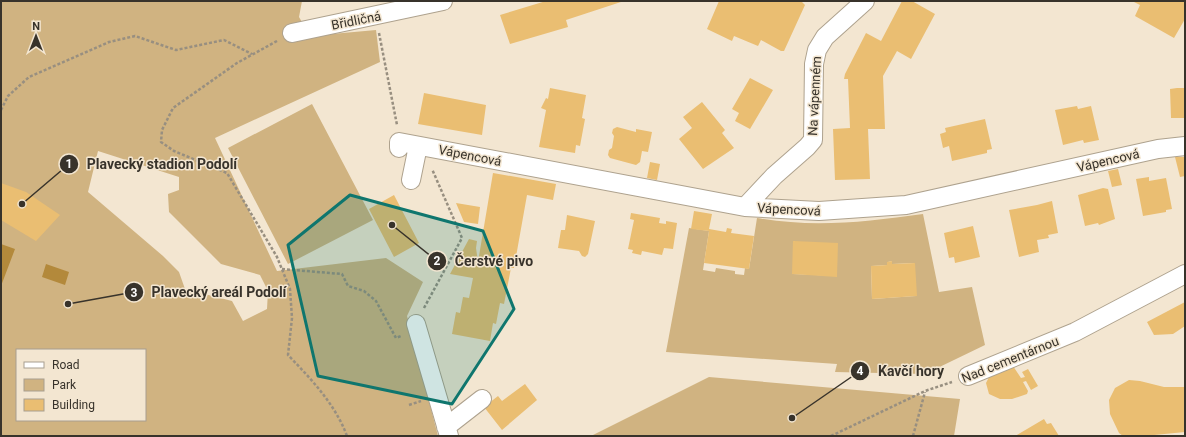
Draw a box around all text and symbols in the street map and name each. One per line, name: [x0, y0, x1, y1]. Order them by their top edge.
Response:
street label: Břidličná: [330, 8, 382, 33]
north arrow: [16, 16, 56, 56]
text: N: [32, 20, 40, 33]
street label: Na vápenném: [805, 56, 824, 136]
street label: Vápencová: [437, 142, 503, 169]
street label: Vápencová: [1075, 146, 1141, 175]
callout: Plavecký stadion Podolí: [59, 151, 245, 177]
text: Plavecký stadion Podolí: [87, 156, 238, 172]
text: 1: [66, 157, 72, 171]
street label: Vápencová: [757, 200, 821, 219]
callout: Čerstvé pivo: [427, 248, 541, 274]
text: Čerstvé pivo: [455, 252, 533, 269]
text: 2: [434, 254, 441, 268]
callout: Plavecký areál Podolí: [124, 279, 294, 305]
text: Plavecký areál Podolí: [152, 284, 288, 300]
text: 3: [131, 286, 138, 300]
street label: Nad cementárnou: [959, 333, 1061, 386]
legend: [16, 349, 146, 421]
text: Road: [52, 358, 80, 372]
callout: Kavčí hory: [850, 358, 952, 384]
text: Kavčí hory: [878, 363, 945, 379]
text: 4: [857, 364, 864, 378]
text: Park: [52, 378, 77, 392]
text: Building: [52, 398, 95, 412]

